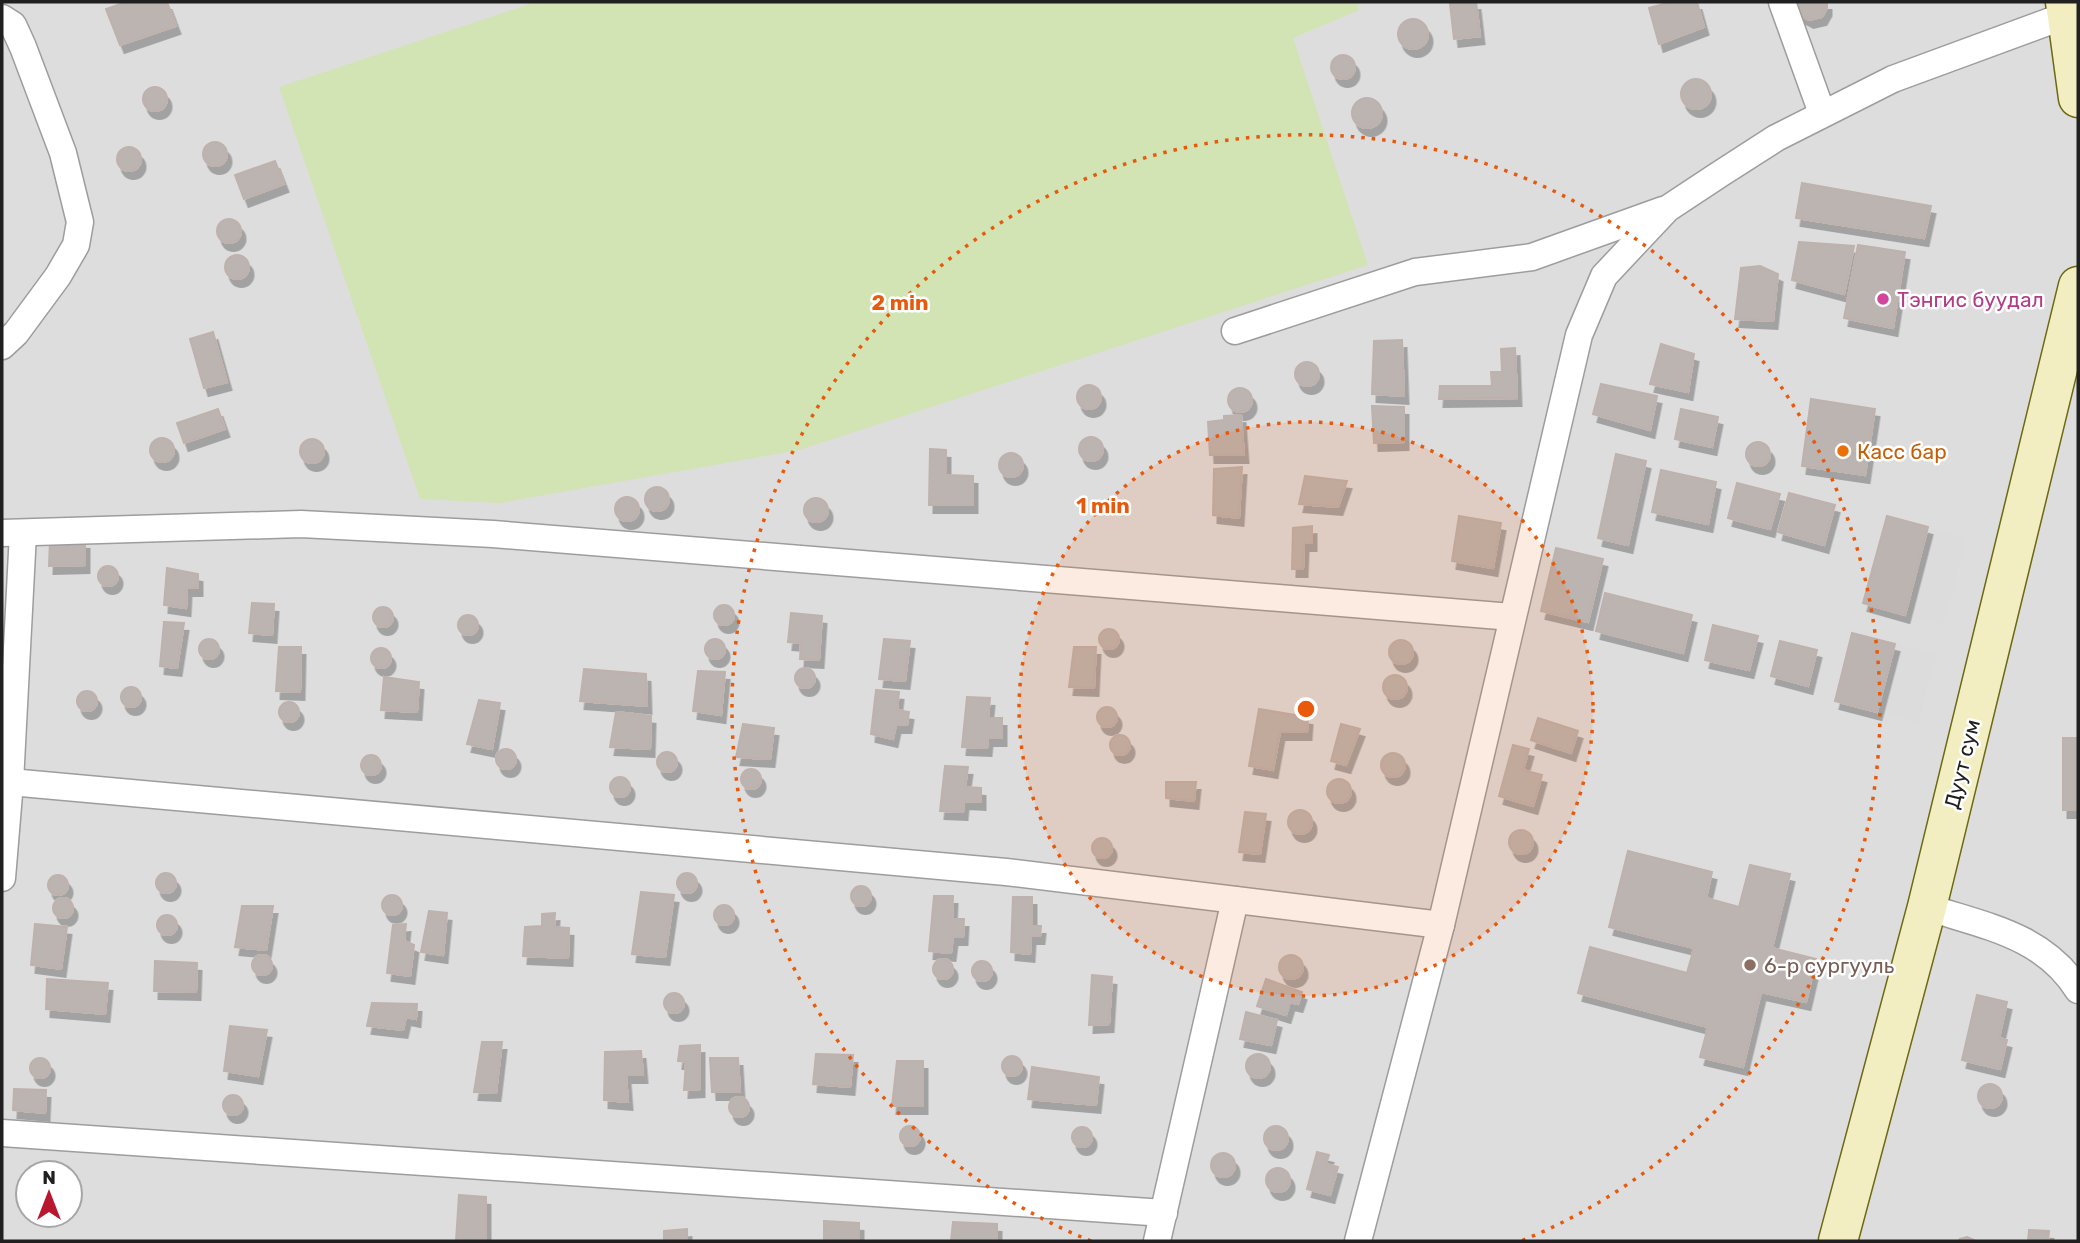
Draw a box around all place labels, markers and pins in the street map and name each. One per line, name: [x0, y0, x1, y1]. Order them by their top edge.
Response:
place label: Тэнгис буудал: [1897, 287, 2044, 312]
marker: Тэнгис буудал: [1875, 291, 1891, 307]
place label: Касс бар: [1857, 439, 1947, 464]
marker: Касс бар: [1835, 443, 1851, 459]
centre of rings: [1294, 697, 1318, 721]
place label: 6-р сургууль: [1764, 953, 1894, 978]
marker: 6-р сургууль: [1742, 957, 1758, 973]

